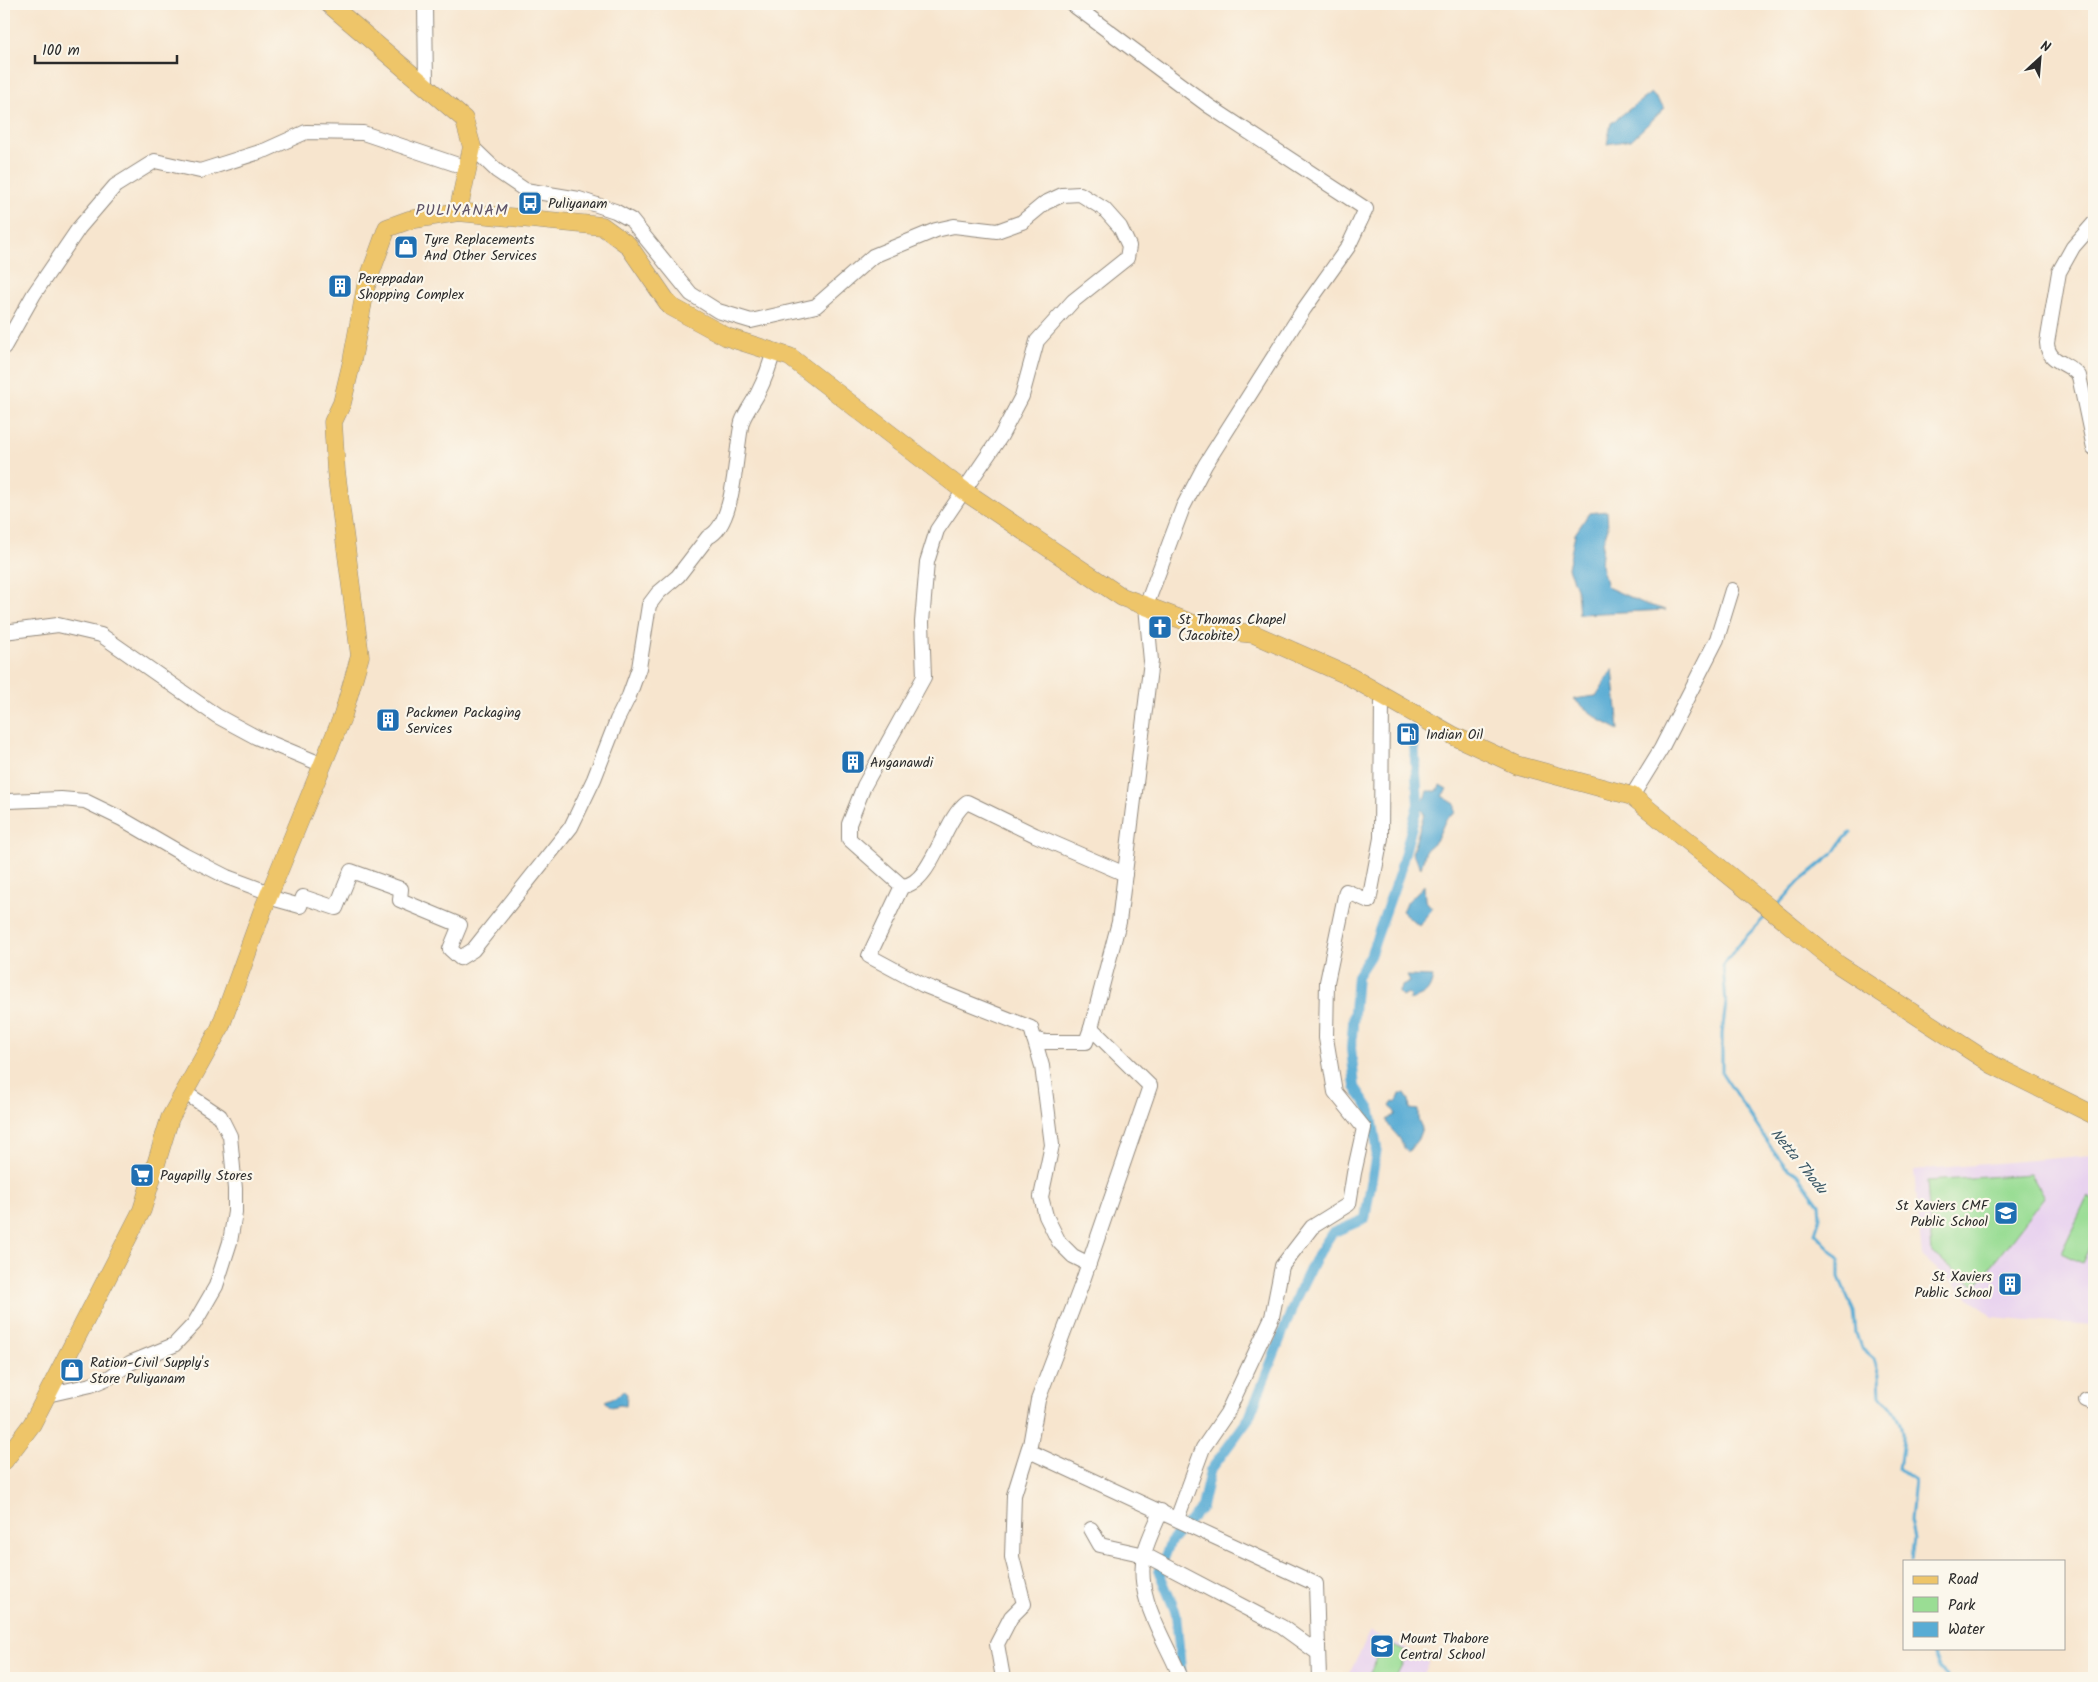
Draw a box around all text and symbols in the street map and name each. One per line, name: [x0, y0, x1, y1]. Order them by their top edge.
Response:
scale bar: [35, 32, 178, 64]
north arrow: [2016, 32, 2066, 82]
text: N: [2036, 35, 2054, 59]
text: 100 m: [42, 39, 80, 63]
bus stop icon: Puliyanam: [517, 190, 543, 216]
place label: Puliyanam: [548, 193, 607, 215]
district label: PULIYANAM: [415, 198, 509, 223]
place label: Tyre Replacements And Other Services: [424, 229, 537, 267]
shop icon: Tyre Replacements And Other Services: [393, 234, 419, 260]
place label: Pereppadan Shopping Complex: [358, 268, 465, 306]
building icon: Pereppadan Shopping Complex: [327, 273, 353, 299]
place label: St Thomas Chapel (Jacobite): [1178, 609, 1287, 647]
church icon: St Thomas Chapel (Jacobite): [1147, 614, 1173, 640]
place label: Packmen Packaging Services: [406, 702, 521, 740]
building icon: Packmen Packaging Services: [375, 707, 401, 733]
fuel station icon: Indian Oil: [1395, 721, 1421, 747]
place label: Indian Oil: [1426, 724, 1484, 746]
building icon: Anganawdi: [840, 749, 866, 775]
place label: Anganawdi: [870, 752, 934, 774]
water label: Netta Thodu: [1764, 1123, 1834, 1201]
supermarket icon: Payapilly Stores: [129, 1162, 155, 1188]
place label: Payapilly Stores: [160, 1165, 252, 1187]
place label: St Xaviers CMF Public School: [1896, 1195, 1990, 1233]
school or university icon: St Xaviers CMF Public School: [1993, 1200, 2019, 1226]
place label: St Xaviers Public School: [1914, 1266, 1993, 1304]
building icon: St Xaviers Public School: [1997, 1271, 2023, 1297]
place label: Ration-Civil Supply's Store Puliyanam: [90, 1352, 209, 1390]
shop icon: Ration-Civil Supply's Store Puliyanam: [59, 1357, 85, 1383]
legend: [1903, 1560, 2066, 1650]
text: Road: [1948, 1568, 1979, 1592]
text: Park: [1948, 1594, 1976, 1618]
text: Water: [1948, 1618, 1985, 1642]
place label: Mount Thabore Central School: [1400, 1628, 1490, 1666]
school or university icon: Mount Thabore Central School: [1369, 1633, 1395, 1659]

